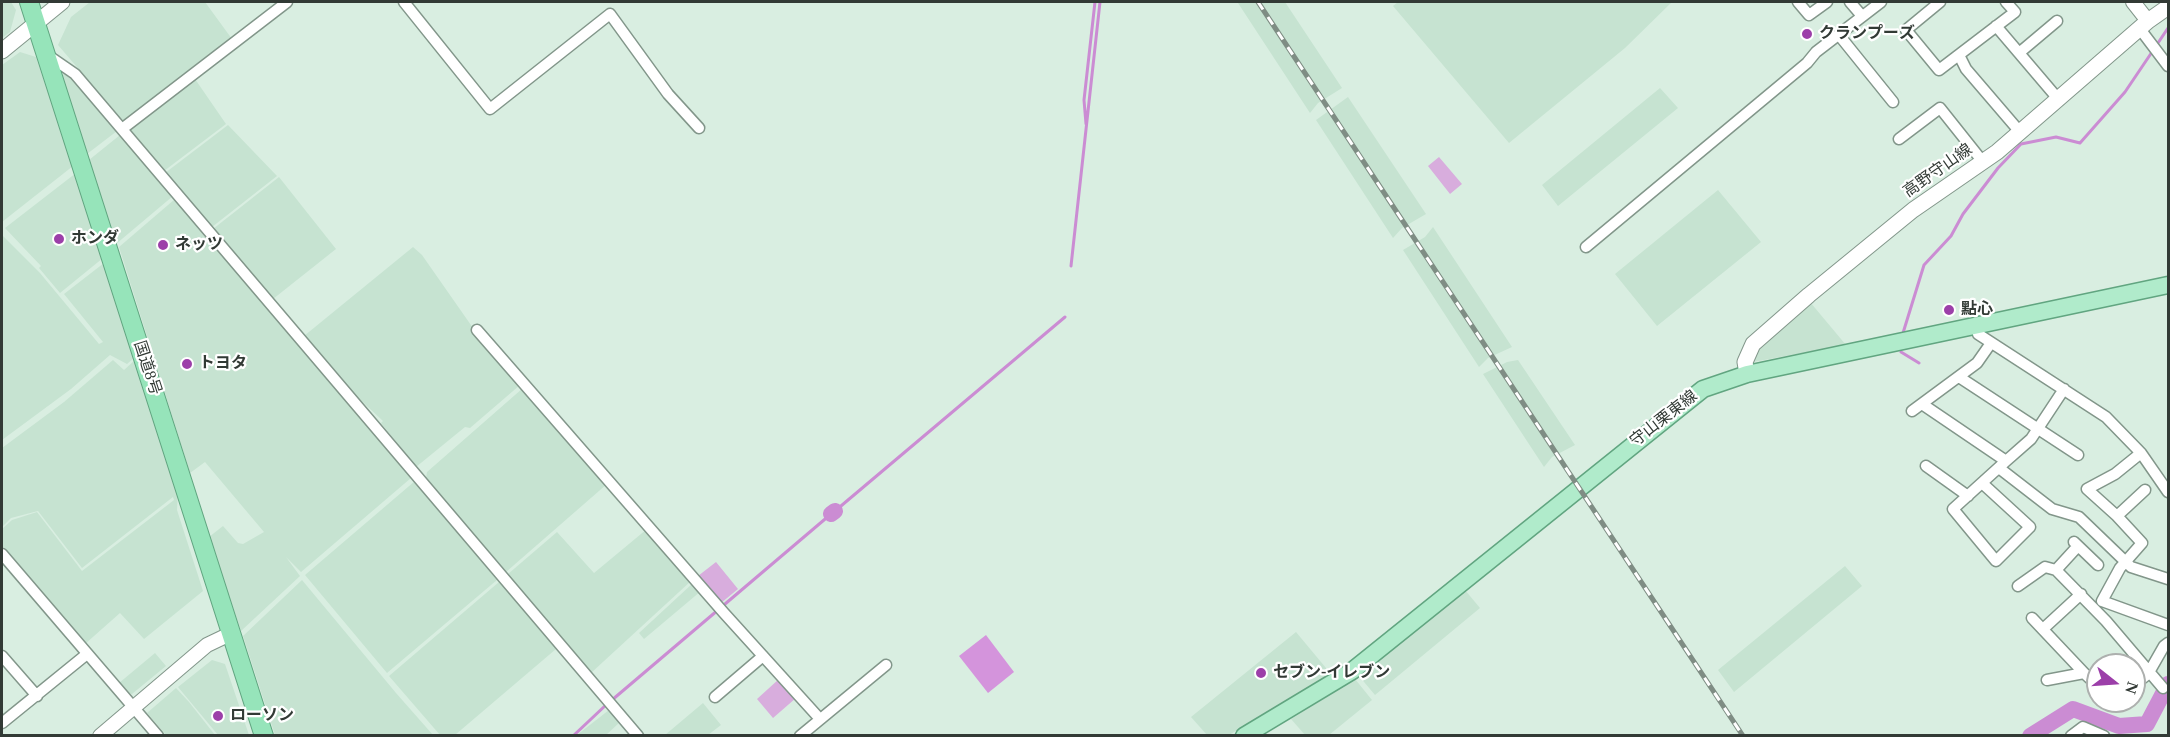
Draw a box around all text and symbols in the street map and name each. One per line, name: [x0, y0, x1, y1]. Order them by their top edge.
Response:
place label: クランプーズ: [1819, 24, 1915, 44]
marker: クランプーズ: [1800, 27, 1814, 41]
street label: 高野守山線: [1900, 140, 1976, 202]
place label: ホンダ: [71, 229, 119, 249]
marker: ホンダ: [52, 232, 66, 246]
place label: ネッツ: [175, 235, 223, 255]
marker: ネッツ: [156, 238, 170, 252]
place label: 點心: [1961, 300, 1993, 320]
marker: 點心: [1942, 303, 1956, 317]
street label: 国道8号: [129, 338, 165, 398]
place label: トヨタ: [199, 354, 247, 374]
marker: トヨタ: [180, 357, 194, 371]
street label: 守山栗東線: [1627, 387, 1701, 451]
north arrow: [2086, 653, 2146, 713]
place label: セブン-イレブン: [1273, 663, 1390, 683]
marker: セブン-イレブン: [1254, 666, 1268, 680]
text: N: [2122, 680, 2142, 696]
place label: ローソン: [230, 706, 294, 726]
marker: ローソン: [211, 709, 225, 723]

